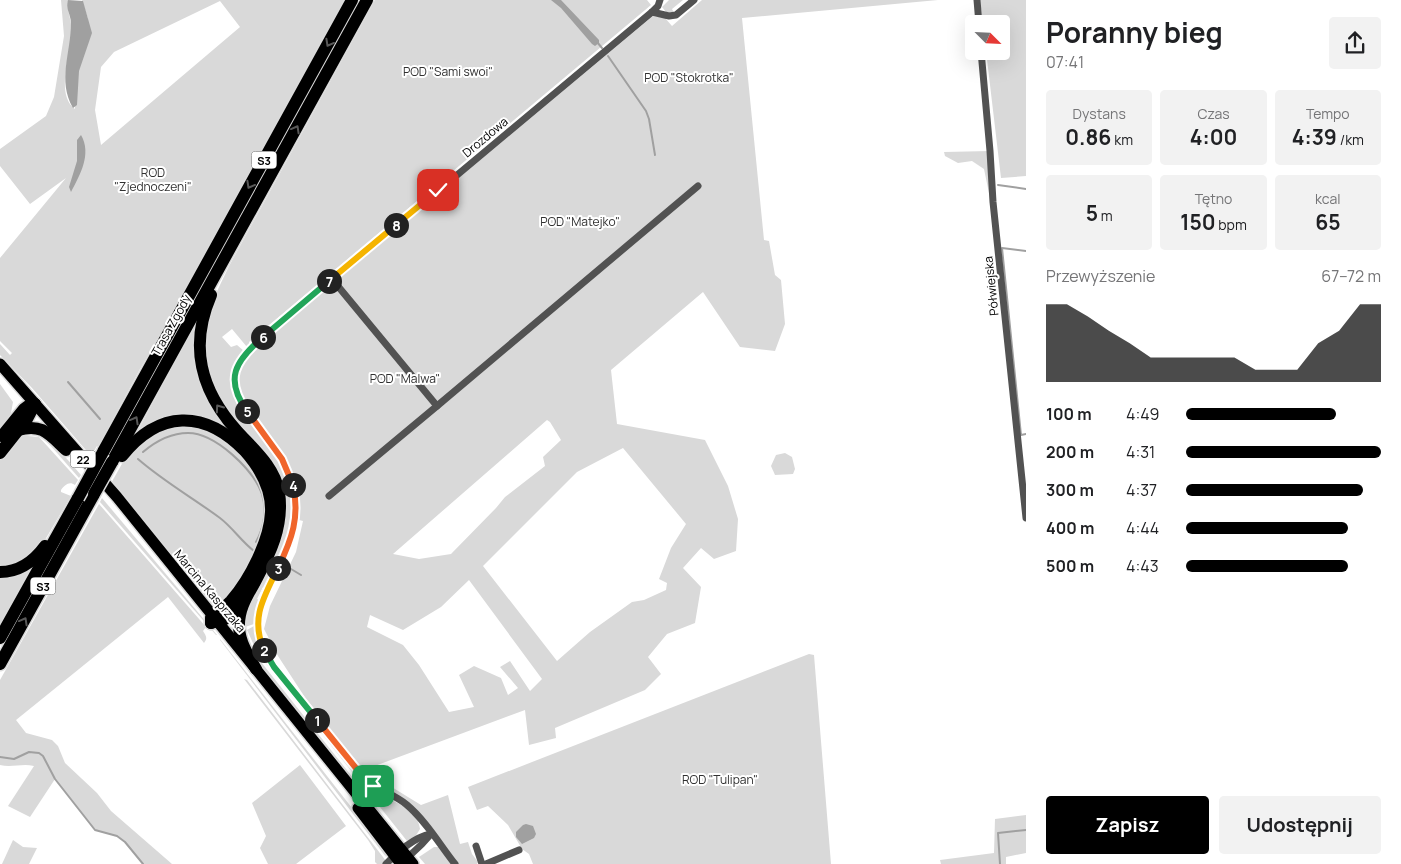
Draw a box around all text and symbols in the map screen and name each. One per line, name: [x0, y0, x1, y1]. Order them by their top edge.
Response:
text: Poranny bieg: [1046, 13, 1223, 51]
north arrow: [965, 15, 1010, 60]
map controls: [965, 15, 1010, 60]
button: share: [1329, 17, 1381, 69]
one-way arrow: [325, 37, 335, 46]
text: 07:41: [1046, 51, 1084, 73]
park label: POD "Sami swoi": [403, 63, 493, 80]
park label: POD "Stokrotka": [644, 69, 734, 86]
text: Dystans: [1073, 104, 1126, 123]
text: Czas: [1197, 104, 1230, 123]
text: Tempo: [1306, 104, 1350, 123]
street label: Drozdowa: [459, 113, 511, 161]
text: 0.86: [1065, 123, 1111, 151]
text: 4:00: [1190, 123, 1237, 151]
text: 4:39: [1292, 123, 1337, 151]
one-way arrow: [289, 125, 299, 134]
text: km: [1111, 130, 1133, 149]
text: /km: [1337, 130, 1364, 149]
road number: S3: [252, 152, 276, 168]
park label: ROD "Zjednoczeni": [114, 164, 192, 195]
pin: [417, 169, 459, 211]
icon: check: [424, 176, 452, 204]
one-way arrow: [247, 180, 257, 189]
text: Tętno: [1195, 189, 1232, 208]
text: kcal: [1315, 189, 1341, 208]
text: 5: [1086, 199, 1098, 227]
text: m: [1098, 206, 1113, 225]
text: 150: [1180, 208, 1216, 236]
text: 65: [1315, 208, 1341, 236]
pin: 8: [384, 212, 408, 238]
park label: POD "Matejko": [540, 213, 620, 230]
text: bpm: [1216, 215, 1247, 234]
text: 8: [392, 216, 401, 235]
street label: Półwiejska: [979, 255, 1003, 317]
text: Przewyższenie: [1046, 265, 1155, 287]
text: 67–72 m: [1321, 265, 1381, 287]
pin: 7: [316, 268, 342, 294]
text: 7: [326, 272, 333, 291]
street label: Trasa Zgody: [147, 291, 195, 359]
pin: 6: [250, 324, 276, 350]
text: 6: [259, 328, 268, 347]
park label: POD "Malwa": [370, 370, 440, 387]
pin: 5: [234, 398, 260, 424]
text: 5: [243, 402, 252, 421]
text: 100 m: [1046, 403, 1092, 425]
text: 4:49: [1126, 403, 1159, 425]
one-way arrow: [216, 404, 225, 414]
one-way arrow: [129, 416, 139, 425]
text: 200 m: [1046, 441, 1094, 463]
text: 4:31: [1126, 441, 1155, 463]
road number: 22: [70, 450, 96, 468]
pin: 4: [280, 472, 306, 498]
text: 4: [289, 476, 298, 495]
text: 300 m: [1046, 479, 1094, 501]
text: 4:37: [1126, 479, 1157, 501]
text: 400 m: [1046, 517, 1094, 539]
text: 4:44: [1126, 517, 1159, 539]
street label: Marcina Kasprzaka: [170, 546, 250, 636]
text: 500 m: [1046, 555, 1094, 577]
text: 4:43: [1126, 555, 1159, 577]
pin: 3: [266, 556, 290, 580]
text: 3: [274, 559, 283, 578]
road number: S3: [30, 578, 56, 594]
one-way arrow: [17, 618, 27, 627]
pin: 2: [252, 638, 276, 662]
text: 2: [260, 641, 269, 660]
pin: 1: [304, 708, 330, 732]
text: 1: [314, 711, 321, 730]
pin: [352, 765, 394, 807]
park label: ROD "Tulipan": [682, 771, 758, 788]
icon: arrive: [359, 772, 387, 800]
button: Zapisz: [1046, 796, 1209, 854]
button: Udostępnij: [1219, 796, 1381, 854]

